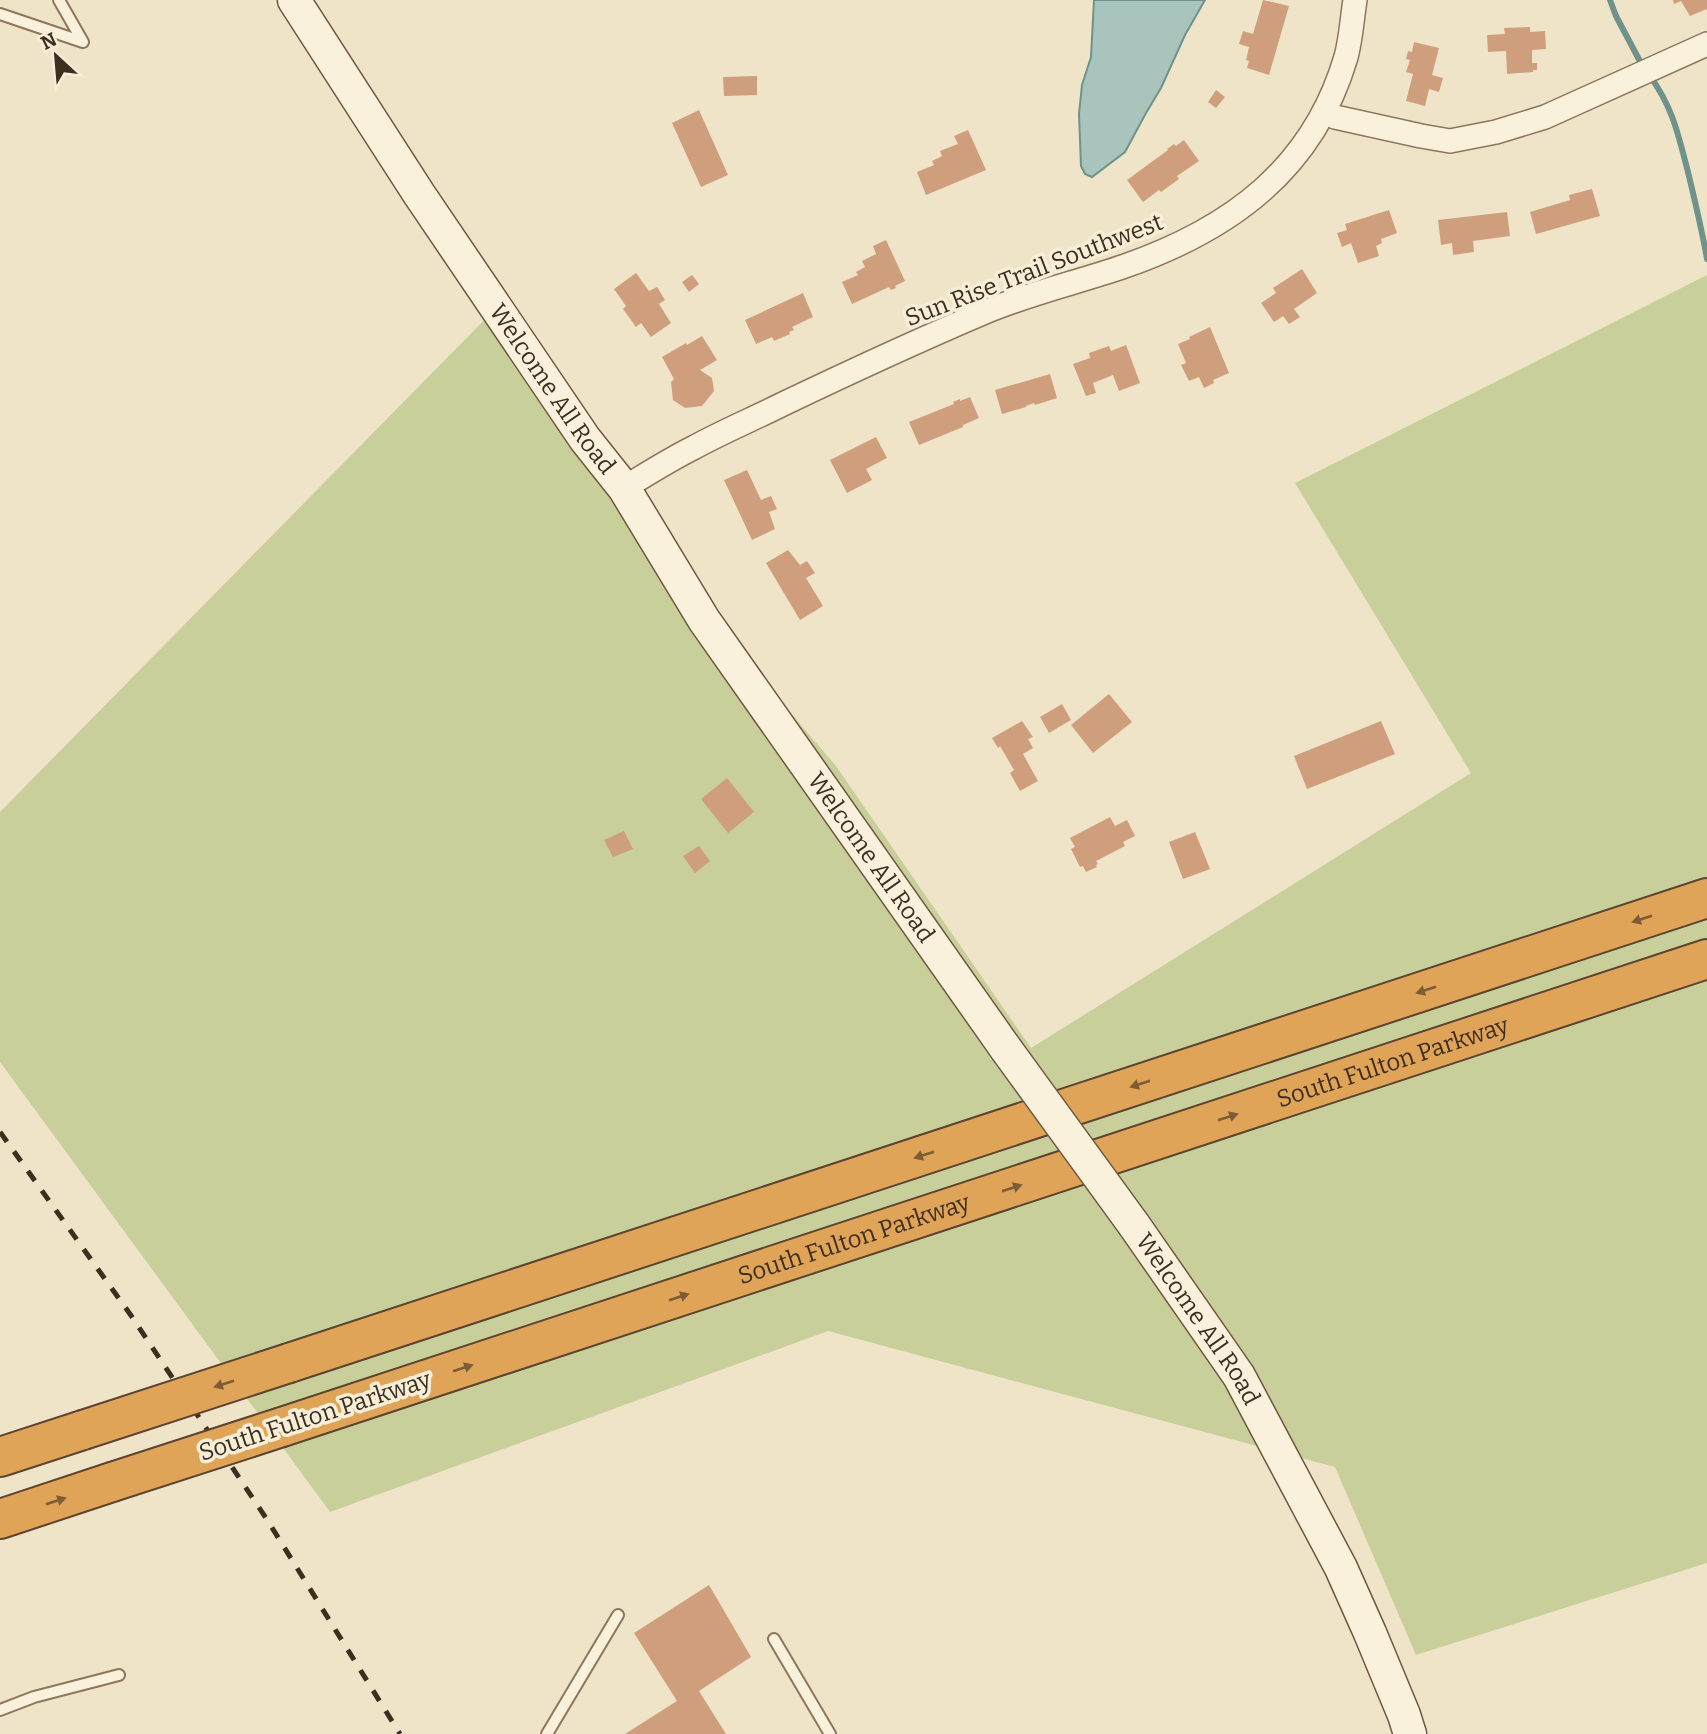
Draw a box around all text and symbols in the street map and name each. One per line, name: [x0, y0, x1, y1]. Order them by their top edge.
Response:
north arrow: [21, 21, 91, 91]
text: N: [37, 27, 61, 55]
street label: Sun Rise Trail Southwest: [901, 208, 1167, 332]
street label: Welcome All Road: [483, 298, 621, 480]
street label: Welcome All Road: [802, 767, 940, 948]
one-way arrow: [1631, 915, 1652, 925]
one-way arrow: [1415, 985, 1436, 996]
street label: South Fulton Parkway: [1273, 1011, 1512, 1113]
one-way arrow: [1129, 1079, 1150, 1090]
one-way arrow: [1217, 1111, 1238, 1121]
one-way arrow: [913, 1150, 934, 1161]
one-way arrow: [1001, 1182, 1022, 1192]
street label: South Fulton Parkway: [734, 1188, 974, 1290]
street label: Welcome All Road: [1130, 1228, 1266, 1410]
one-way arrow: [669, 1291, 690, 1301]
one-way arrow: [452, 1362, 473, 1372]
street label: South Fulton Parkway: [195, 1365, 435, 1467]
one-way arrow: [213, 1379, 234, 1390]
one-way arrow: [46, 1495, 67, 1506]

